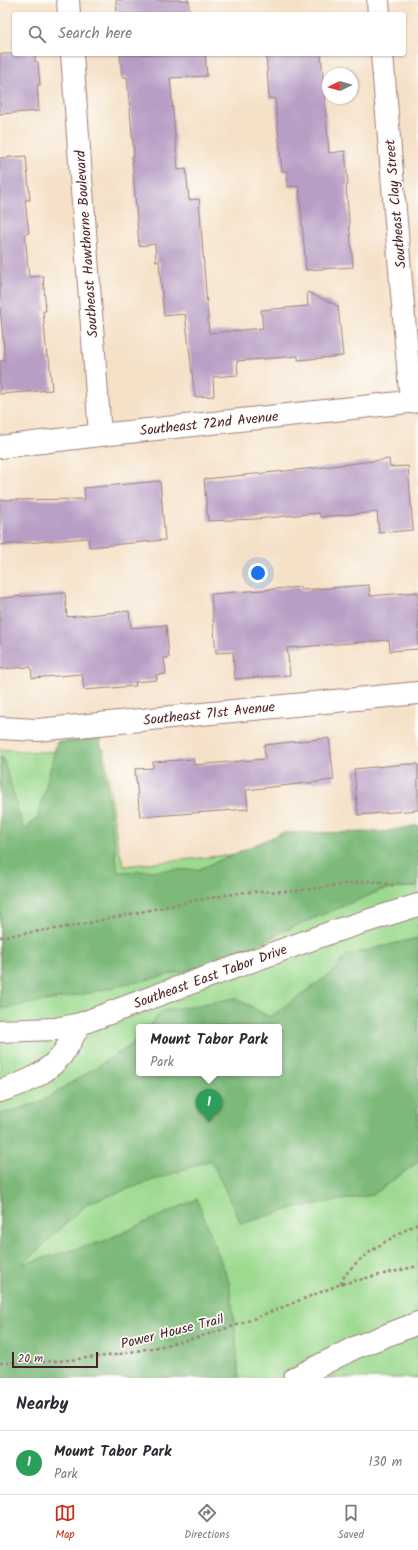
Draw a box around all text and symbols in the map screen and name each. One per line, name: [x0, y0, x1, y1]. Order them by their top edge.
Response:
search box: [12, 12, 406, 56]
text: Search here: [58, 22, 132, 46]
icon: search: [26, 23, 48, 45]
north arrow: [322, 68, 358, 104]
street label: Southeast Clay Street: [379, 138, 413, 269]
street label: Southeast Hawthorne Boulevard: [69, 149, 105, 338]
street label: Southeast 72nd Avenue: [139, 406, 280, 442]
your location: [248, 563, 268, 583]
street label: Southeast 71st Avenue: [142, 696, 277, 732]
street label: Southeast East Tabor Drive: [130, 939, 291, 1015]
popup: [136, 1024, 282, 1076]
text: Mount Tabor Park: [150, 1028, 268, 1052]
text: Park: [150, 1052, 174, 1073]
pin: 1: [196, 1089, 222, 1122]
street label: Power House Trail: [118, 1308, 227, 1355]
scale bar: [12, 1350, 98, 1369]
text: 20 m: [18, 1350, 43, 1368]
text: Nearby: [16, 1391, 68, 1418]
text: Mount Tabor Park: [54, 1440, 171, 1464]
text: 1: [27, 1452, 31, 1473]
text: 130 m: [368, 1452, 402, 1473]
text: Park: [54, 1464, 78, 1485]
tab: Map: [54, 1502, 76, 1544]
tab: Directions: [184, 1502, 230, 1544]
tab: Saved: [338, 1502, 364, 1544]

